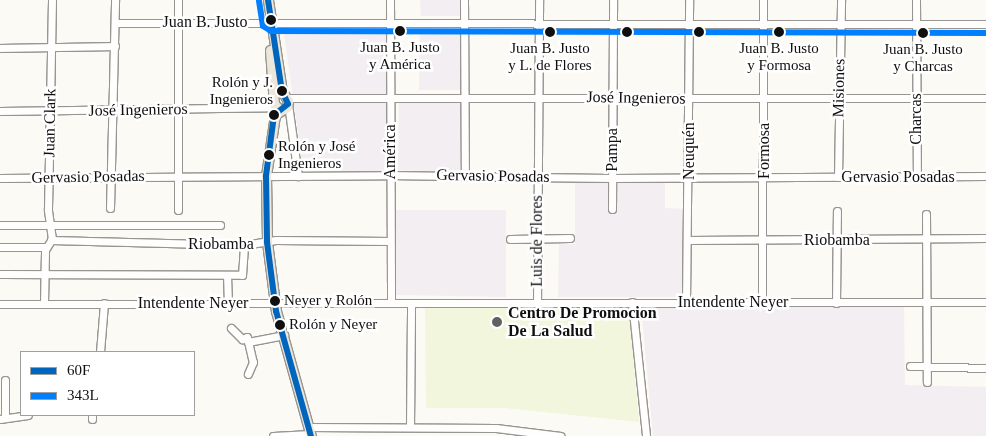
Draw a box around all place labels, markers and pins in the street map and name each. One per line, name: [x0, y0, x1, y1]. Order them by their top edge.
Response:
unlabelled marker: [266, 15, 276, 25]
marker: Juan B. Justo y América: [395, 26, 405, 36]
marker: Juan B. Justo y L. de Flores: [545, 27, 555, 37]
unlabelled marker: [622, 27, 632, 37]
unlabelled marker: [694, 27, 704, 37]
marker: Juan B. Justo y Formosa: [774, 27, 784, 37]
marker: Juan B. Justo y Charcas: [918, 28, 928, 38]
place label: Juan B. Justo y América: [360, 38, 440, 73]
place label: Juan B. Justo y L. de Flores: [508, 39, 592, 74]
place label: Juan B. Justo y Formosa: [739, 39, 819, 74]
place label: Juan B. Justo y Charcas: [883, 40, 963, 75]
place label: Rolón y J. Ingenieros: [210, 73, 273, 108]
marker: Rolón y J. Ingenieros: [277, 86, 287, 96]
unlabelled marker: [269, 110, 279, 120]
place label: Rolón y José Ingenieros: [278, 137, 356, 172]
marker: Rolón y José Ingenieros: [264, 150, 274, 160]
place label: Neyer y Rolón: [284, 292, 372, 310]
marker: Neyer y Rolón: [270, 296, 280, 306]
place label: Centro De Promocion De La Salud: [508, 303, 657, 341]
marker: Centro De Promocion De La Salud: [490, 315, 504, 329]
place label: Rolón y Neyer: [289, 316, 377, 334]
marker: Rolón y Neyer: [275, 320, 285, 330]

